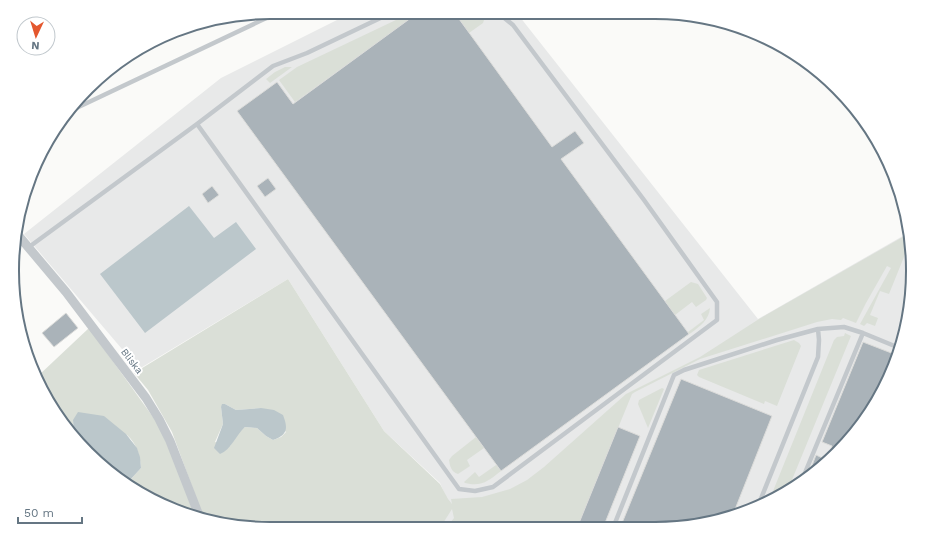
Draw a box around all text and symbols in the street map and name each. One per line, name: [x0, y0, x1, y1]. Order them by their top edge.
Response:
north arrow: [16, 16, 56, 56]
text: N: [31, 39, 40, 52]
street label: Bliska: [119, 346, 145, 376]
scale bar: [18, 499, 82, 525]
text: 50 m: [24, 506, 54, 520]

